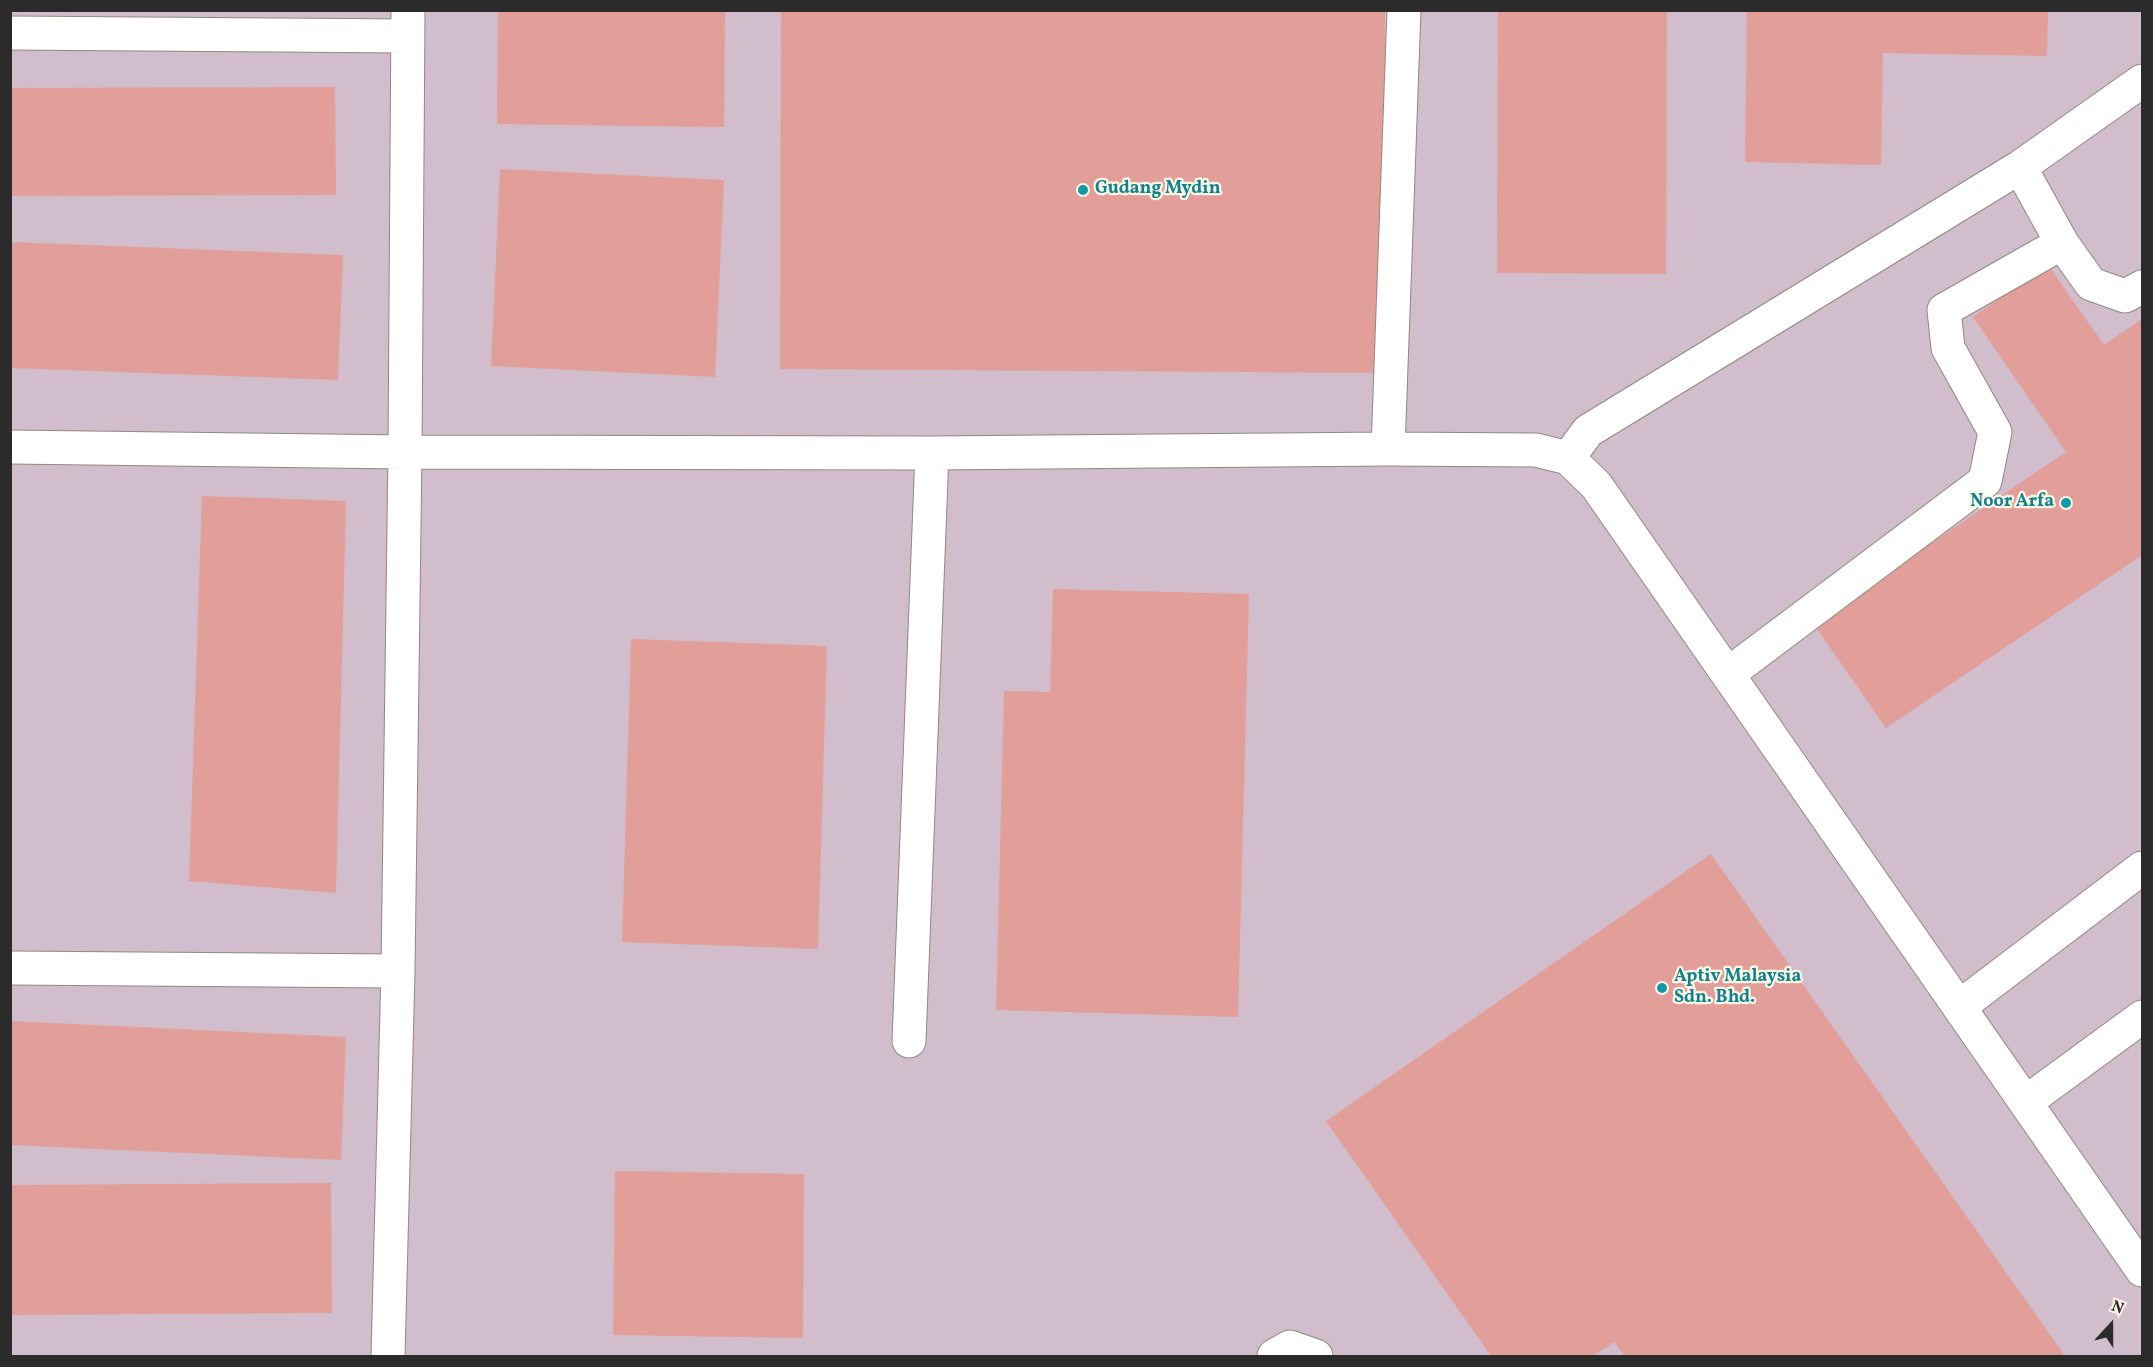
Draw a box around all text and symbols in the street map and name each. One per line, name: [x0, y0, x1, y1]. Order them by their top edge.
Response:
place label: Gudang Mydin: [1095, 179, 1221, 201]
marker: Gudang Mydin: [1076, 183, 1090, 197]
place label: Noor Arfa: [1970, 492, 2054, 514]
marker: Noor Arfa: [2059, 496, 2073, 510]
place label: Aptiv Malaysia Sdn. Bhd.: [1674, 967, 1801, 1010]
marker: Aptiv Malaysia Sdn. Bhd.: [1655, 981, 1669, 995]
north arrow: [2081, 1295, 2141, 1355]
text: N: [2108, 1296, 2127, 1321]

